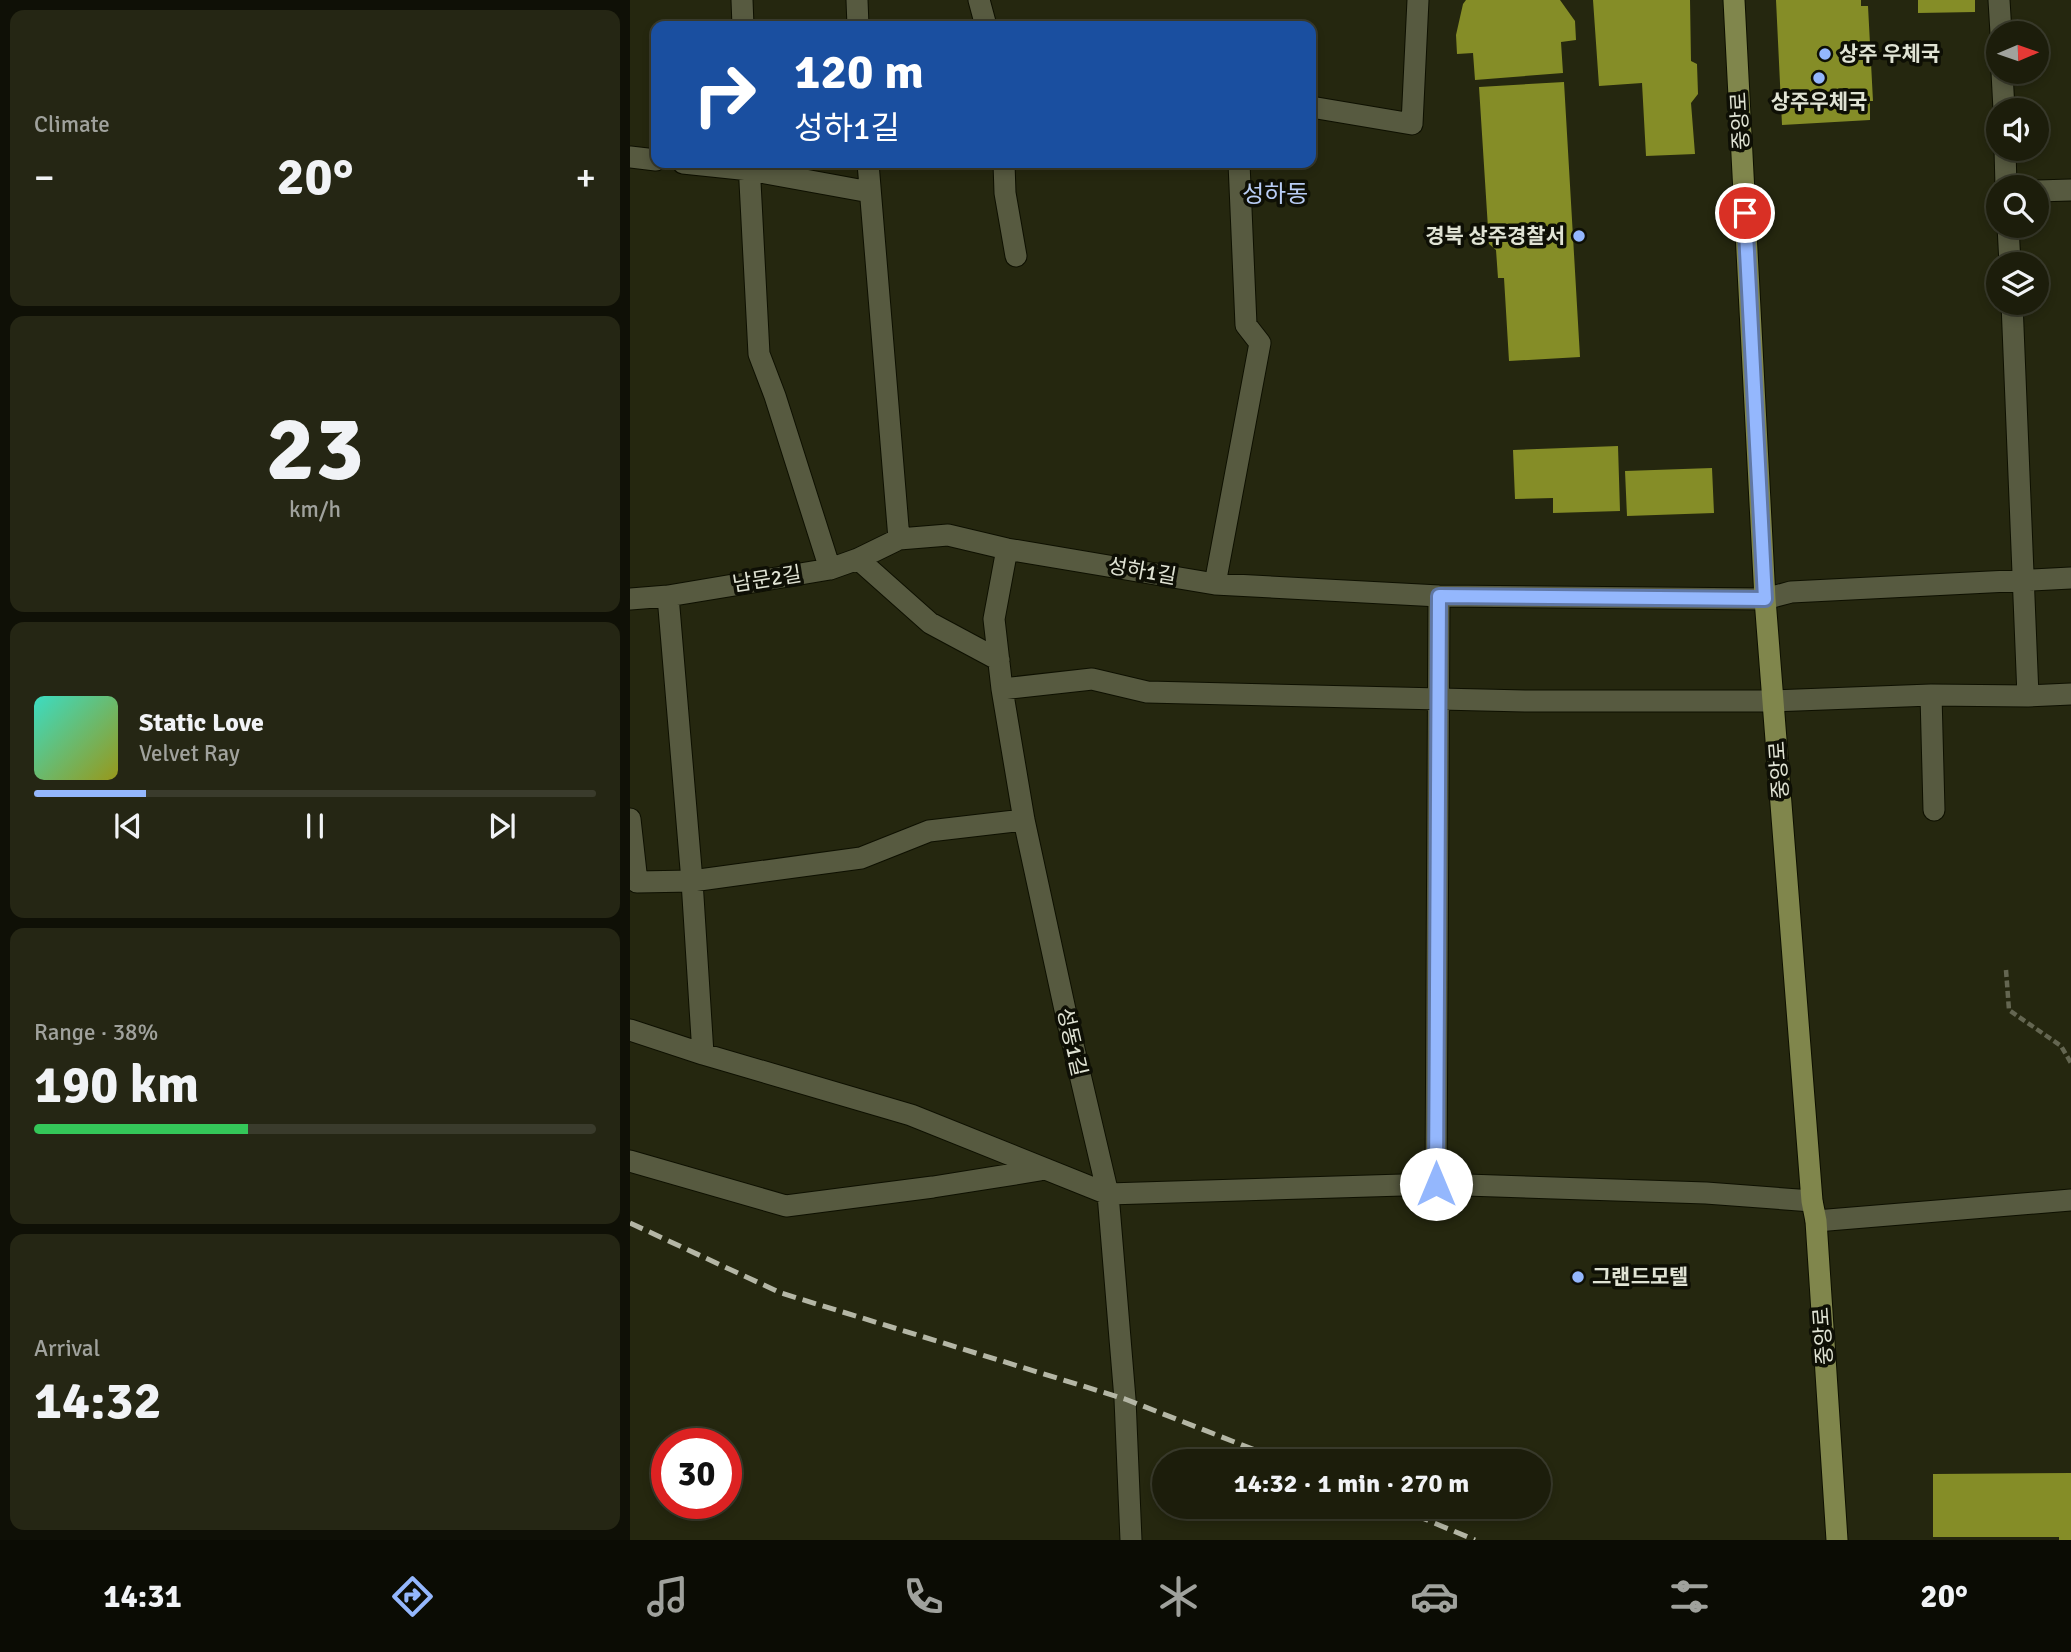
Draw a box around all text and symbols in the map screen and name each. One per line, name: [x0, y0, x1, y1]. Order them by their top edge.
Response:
north arrow: [1986, 21, 2049, 84]
map controls: [1986, 21, 2049, 315]
place label: 상주 우체국: [1839, 41, 1940, 67]
text: 120 m: [794, 42, 924, 102]
marker: 상주 우체국: [1817, 46, 1833, 62]
icon: right: [679, 49, 770, 140]
marker: 상주우체국: [1811, 70, 1827, 86]
place label: 상주우체국: [1771, 89, 1867, 115]
street label: 중앙로: [1726, 91, 1754, 151]
button: sound: [1986, 98, 2049, 161]
text: 성하1길: [794, 109, 900, 148]
text: Climate: [34, 110, 110, 139]
text: 20°: [277, 145, 353, 209]
text: −: [34, 154, 55, 201]
text: +: [575, 154, 596, 201]
button: search: [1986, 175, 2049, 238]
district label: 성하동: [1242, 179, 1308, 209]
pin: [1715, 183, 1775, 243]
icon: arrive: [1726, 194, 1764, 232]
place label: 경북 상주경찰서: [1425, 223, 1565, 249]
marker: 경북 상주경찰서: [1571, 228, 1587, 244]
button: layers: [1986, 252, 2049, 315]
text: 23: [266, 393, 364, 506]
text: km/h: [289, 495, 341, 524]
street label: 성하1길: [1106, 552, 1178, 590]
street label: 남문2길: [731, 561, 803, 597]
text: Static Love: [139, 707, 264, 739]
text: Velvet Ray: [139, 739, 240, 768]
street label: 중앙로: [1764, 740, 1794, 800]
icon: previous: [109, 807, 147, 845]
icon: pause: [296, 807, 334, 845]
icon: next: [483, 807, 521, 845]
street label: 성동1길: [1052, 1005, 1092, 1079]
text: Range · 38%: [34, 1018, 158, 1047]
text: 190 km: [34, 1053, 199, 1117]
position arrow: [1399, 1147, 1473, 1221]
place label: 그랜드모텔: [1592, 1264, 1689, 1290]
marker: 그랜드모텔: [1570, 1269, 1586, 1285]
street label: 중앙로: [1808, 1306, 1838, 1366]
text: Arrival: [34, 1334, 100, 1363]
text: 14:32: [34, 1369, 162, 1433]
speed limit sign: 30: [651, 1428, 742, 1519]
text: 14:32 · 1 min · 270 m: [1234, 1468, 1469, 1500]
icon: directions: [388, 1572, 437, 1621]
icon: music: [643, 1572, 692, 1621]
icon: phone: [899, 1572, 948, 1621]
icon: climate: [1154, 1572, 1203, 1621]
icon: car: [1410, 1572, 1459, 1621]
icon: filters: [1665, 1572, 1714, 1621]
text: 14:31: [103, 1577, 182, 1616]
text: 20°: [1920, 1577, 1968, 1616]

